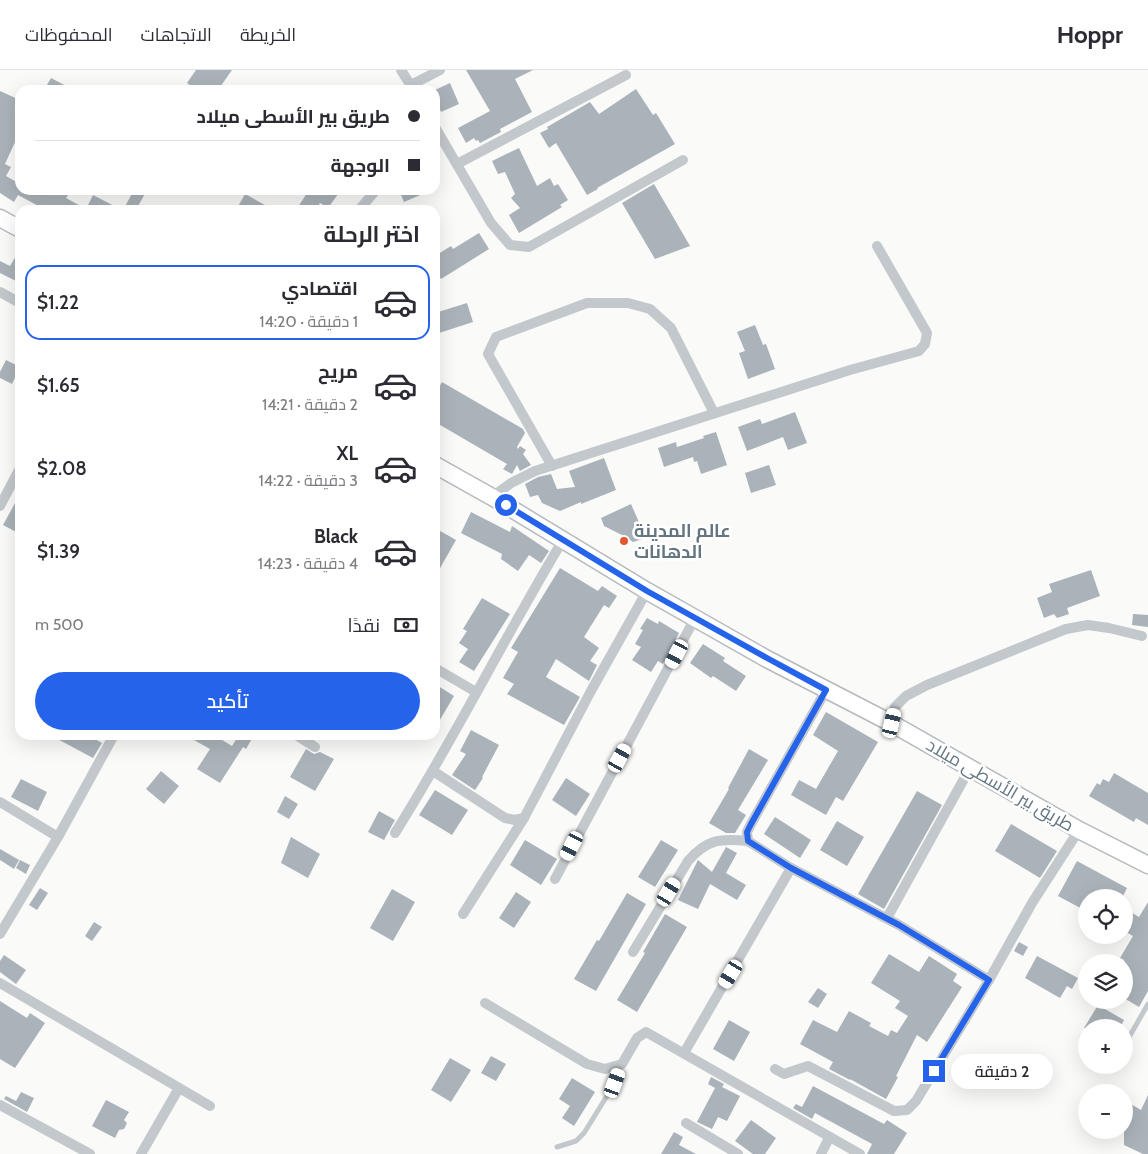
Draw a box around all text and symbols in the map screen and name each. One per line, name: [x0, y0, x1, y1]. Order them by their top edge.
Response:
text: Hoppr: [1057, 20, 1123, 49]
text: المحفوظات: [25, 24, 113, 46]
text: الاتجاهات: [141, 24, 212, 46]
text: الخريطة: [240, 24, 296, 46]
text: طريق بير الأسطى ميلاد: [196, 105, 390, 128]
text: الوجهة: [330, 154, 390, 177]
text: اختر الرحلة: [324, 221, 420, 248]
text: اقتصادي: [282, 277, 358, 300]
icon: car: [373, 280, 418, 325]
text: $1.22: [37, 291, 79, 314]
text: 1 دقيقة · 14:20: [259, 312, 358, 331]
text: مريح: [318, 360, 358, 383]
icon: car: [373, 363, 418, 408]
text: $1.65: [37, 374, 80, 397]
text: 2 دقيقة · 14:21: [262, 395, 358, 414]
text: XL: [337, 442, 358, 465]
icon: car: [373, 446, 418, 491]
text: $2.08: [37, 457, 87, 480]
text: 3 دقيقة · 14:22: [259, 471, 358, 490]
route start: [495, 494, 517, 516]
place label: عالم المدينة الدهانات: [634, 520, 731, 563]
text: Black: [314, 525, 358, 548]
icon: car: [373, 529, 418, 574]
marker: عالم المدينة الدهانات: [618, 535, 630, 547]
text: $1.39: [37, 540, 80, 563]
text: 4 دقيقة · 14:23: [258, 554, 358, 573]
icon: cash: [392, 611, 420, 639]
text: نقدًا: [348, 614, 380, 637]
text: 500 m: [35, 615, 84, 634]
car: [663, 637, 690, 671]
button: تأكيد: [35, 672, 420, 730]
car: [881, 707, 902, 739]
street label: طريق بير الأسطى ميلاد: [922, 734, 1078, 837]
car: [606, 741, 633, 775]
car: [558, 829, 585, 863]
car: [654, 875, 683, 909]
map controls: [1078, 889, 1133, 1139]
button: locate: [1078, 889, 1133, 944]
button: layers: [1078, 954, 1133, 1009]
car: [716, 957, 745, 991]
button: +: [1078, 1019, 1133, 1074]
callout: 2 دقيقة: [952, 1054, 1054, 1088]
route end: [923, 1060, 945, 1082]
text: 2 دقيقة: [975, 1062, 1029, 1081]
car: [602, 1066, 627, 1100]
button: −: [1078, 1084, 1133, 1139]

